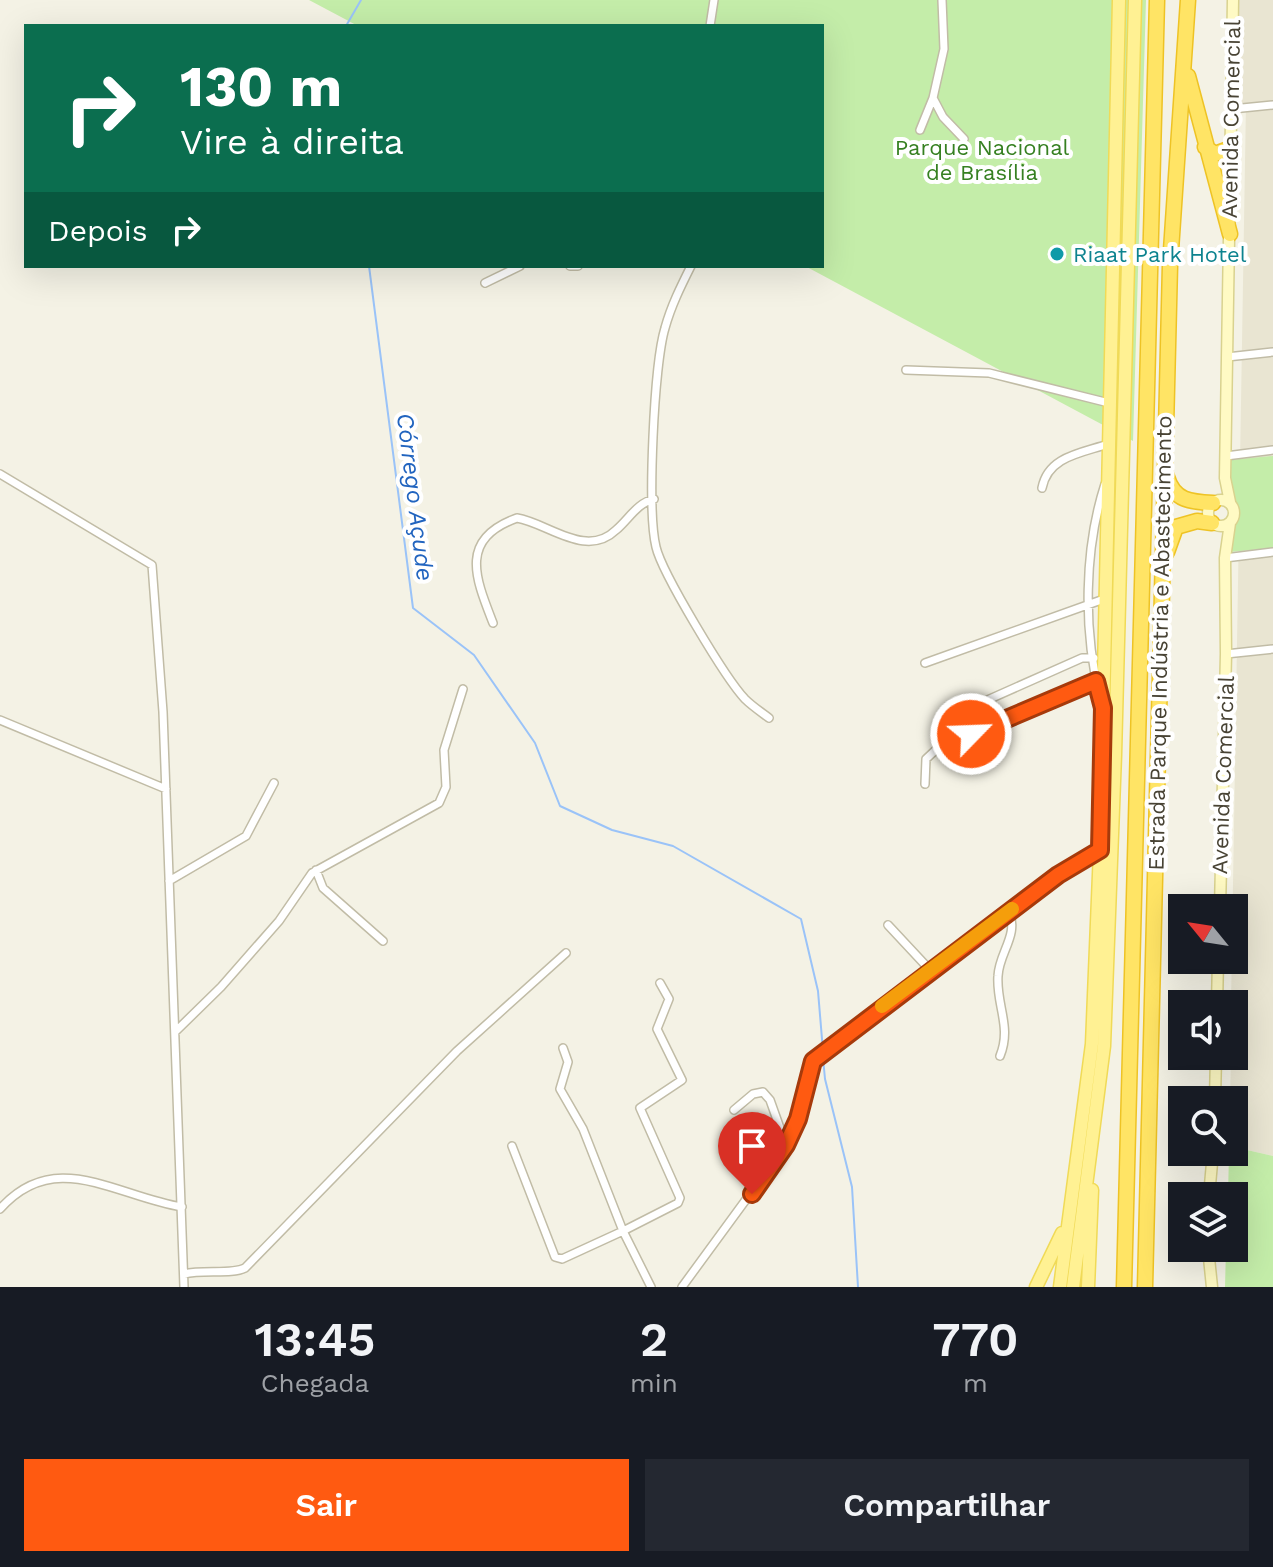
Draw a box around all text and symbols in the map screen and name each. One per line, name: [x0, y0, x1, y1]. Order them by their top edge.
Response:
street label: Avenida Comercial: [1217, 19, 1245, 218]
text: 130 m: [180, 54, 342, 120]
icon: right: [48, 56, 152, 160]
text: Vire à direita: [180, 121, 404, 163]
park label: Parque Nacional de Brasília: [895, 135, 1070, 185]
icon: right: [164, 208, 208, 252]
text: Depois: [48, 213, 148, 248]
place label: Riaat Park Hotel: [1073, 242, 1247, 267]
marker: Riaat Park Hotel: [1048, 245, 1066, 263]
water label: Córrego Açude: [391, 411, 439, 583]
street label: Estrada Parque Indústria e Abastecimento: [1144, 415, 1176, 871]
street label: Avenida Comercial: [1207, 675, 1239, 875]
position arrow: [929, 692, 1013, 776]
north arrow: [1168, 894, 1248, 974]
map controls: [1168, 894, 1248, 1262]
button: sound: [1168, 990, 1248, 1070]
button: search: [1168, 1086, 1248, 1166]
pin: [718, 1112, 786, 1194]
icon: arrive: [730, 1124, 774, 1168]
button: layers: [1168, 1182, 1248, 1262]
text: 13:45: [255, 1311, 375, 1368]
text: 2: [640, 1311, 668, 1368]
text: 770: [932, 1311, 1018, 1368]
text: Chegada: [261, 1368, 369, 1398]
text: min: [630, 1368, 678, 1398]
text: m: [963, 1368, 988, 1398]
button: Sair: [24, 1459, 629, 1551]
button: Compartilhar: [645, 1459, 1249, 1551]

